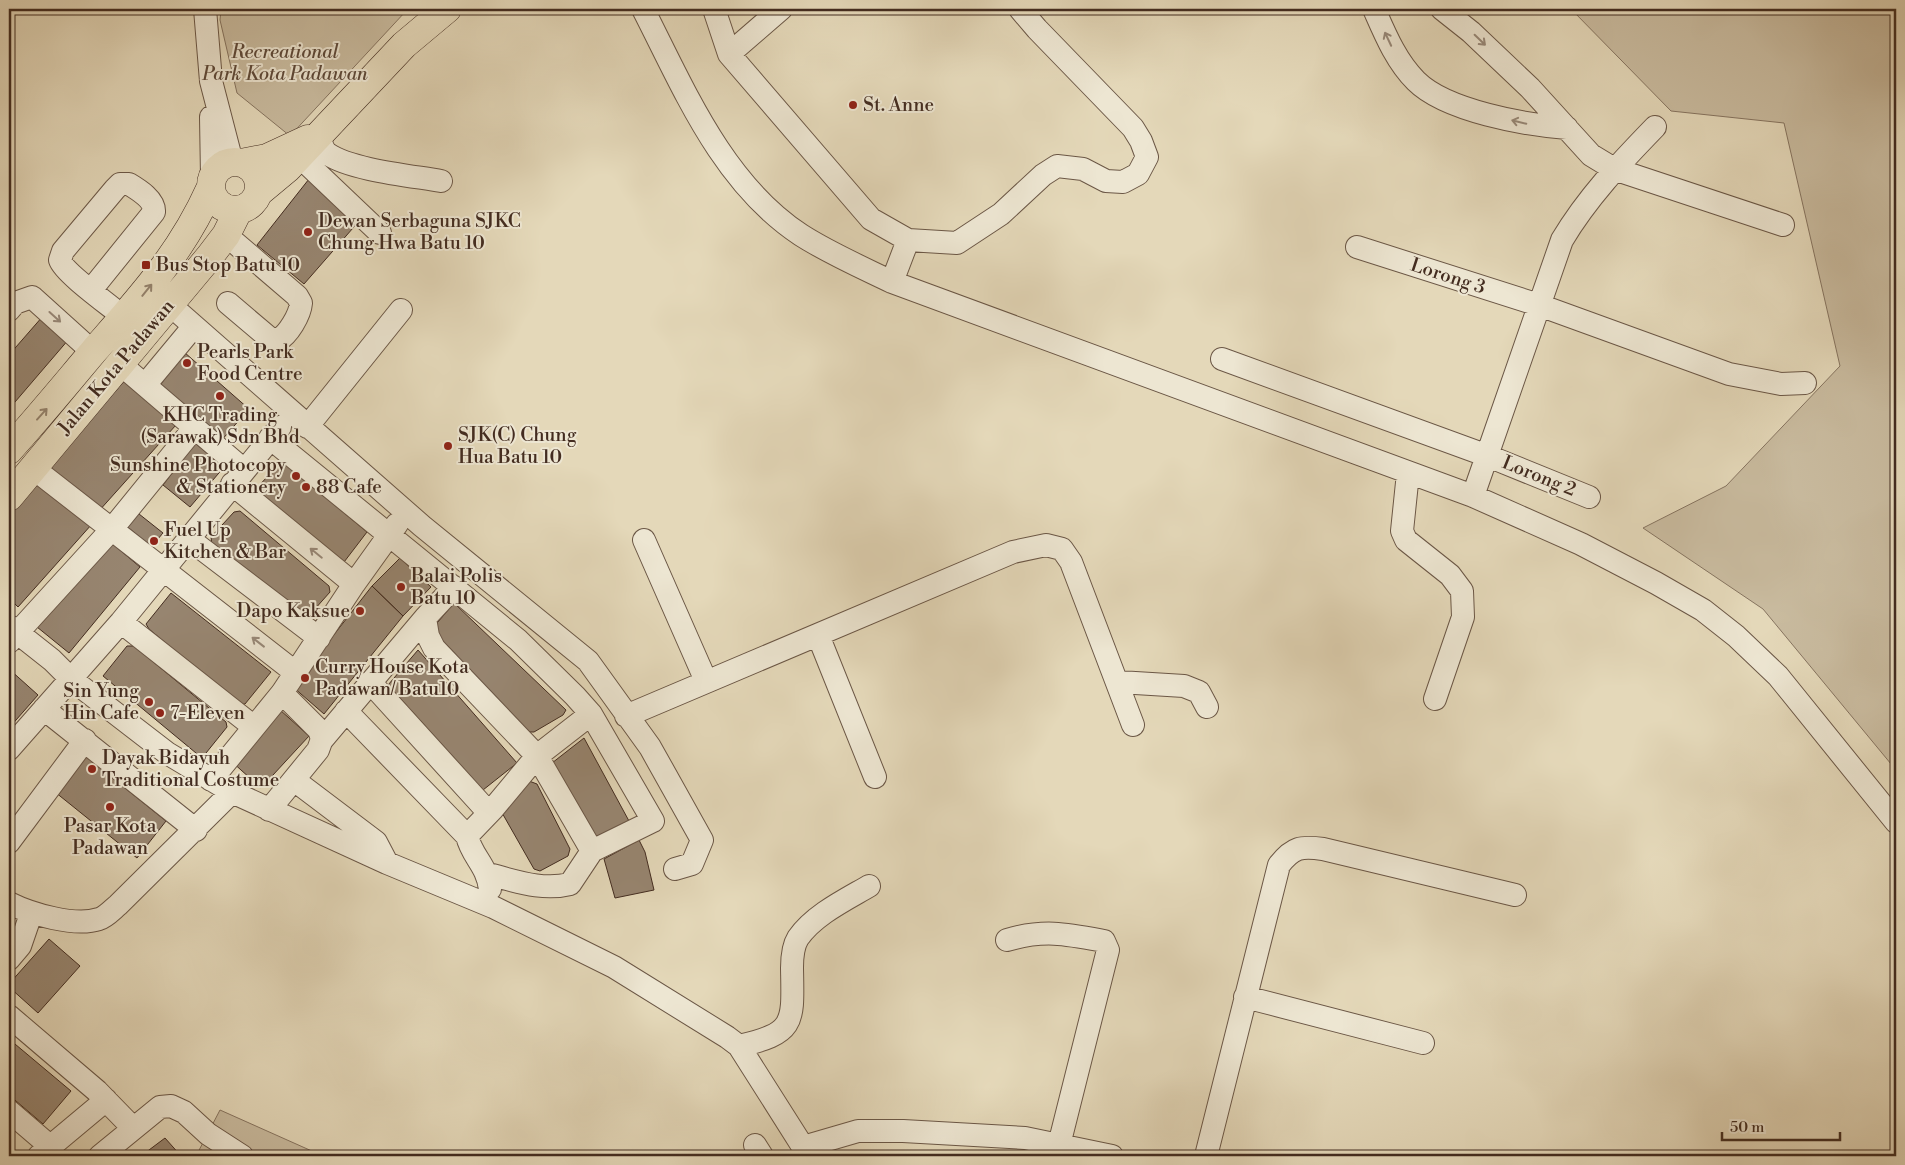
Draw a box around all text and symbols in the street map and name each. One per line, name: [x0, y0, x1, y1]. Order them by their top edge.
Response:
one-way arrow: [1383, 32, 1392, 47]
one-way arrow: [1473, 33, 1485, 45]
park label: Recreational Park Kota Padawan: [201, 40, 368, 86]
place label: St. Anne: [863, 93, 934, 117]
marker: St. Anne: [847, 99, 859, 111]
one-way arrow: [1511, 117, 1527, 126]
place label: Dewan Serbaguna SJKC Chung Hwa Batu 10: [318, 209, 521, 255]
marker: Dewan Serbaguna SJKC Chung Hwa Batu 10: [302, 226, 314, 238]
place label: Bus Stop Batu 10: [155, 253, 300, 277]
street label: Lorong 3: [1407, 253, 1489, 299]
marker: Bus Stop Batu 10: [140, 259, 152, 271]
one-way arrow: [141, 284, 152, 297]
street label: Jalan Kota Padawan: [52, 295, 180, 440]
one-way arrow: [48, 311, 61, 323]
place label: Pearls Park Food Centre: [197, 340, 303, 386]
marker: Pearls Park Food Centre: [181, 357, 193, 369]
marker: KHC Trading (Sarawak) Sdn Bhd: [214, 390, 226, 402]
place label: KHC Trading (Sarawak) Sdn Bhd: [141, 403, 300, 449]
one-way arrow: [36, 407, 48, 420]
place label: SJK(C) Chung Hua Batu 10: [458, 423, 577, 469]
marker: SJK(C) Chung Hua Batu 10: [442, 440, 454, 452]
street label: Lorong 2: [1498, 450, 1580, 502]
place label: Sunshine Photocopy & Stationery: [110, 453, 287, 499]
marker: Sunshine Photocopy & Stationery: [290, 470, 302, 482]
place label: 88 Cafe: [316, 475, 382, 499]
marker: 88 Cafe: [300, 481, 312, 493]
place label: Fuel Up Kitchen & Bar: [164, 518, 286, 564]
marker: Fuel Up Kitchen & Bar: [148, 535, 160, 547]
one-way arrow: [310, 547, 323, 558]
place label: Balai Polis Batu 10: [410, 564, 502, 610]
marker: Balai Polis Batu 10: [395, 581, 407, 593]
place label: Dapo Kaksue: [236, 599, 350, 623]
marker: Dapo Kaksue: [354, 605, 366, 617]
one-way arrow: [252, 637, 265, 648]
place label: Curry House Kota Padawan/ Batu10: [315, 655, 469, 701]
marker: Curry House Kota Padawan/ Batu10: [299, 672, 311, 684]
place label: Sin Yung Hin Cafe: [63, 679, 139, 725]
marker: Sin Yung Hin Cafe: [143, 696, 155, 708]
place label: 7-Eleven: [170, 701, 245, 725]
marker: 7-Eleven: [154, 707, 166, 719]
place label: Dayak Bidayuh Traditional Costume: [102, 746, 279, 792]
marker: Dayak Bidayuh Traditional Costume: [86, 763, 98, 775]
marker: Pasar Kota Padawan: [104, 801, 116, 813]
place label: Pasar Kota Padawan: [64, 814, 157, 860]
scale bar: [1722, 1110, 1840, 1142]
text: 50 m: [1730, 1118, 1764, 1137]

